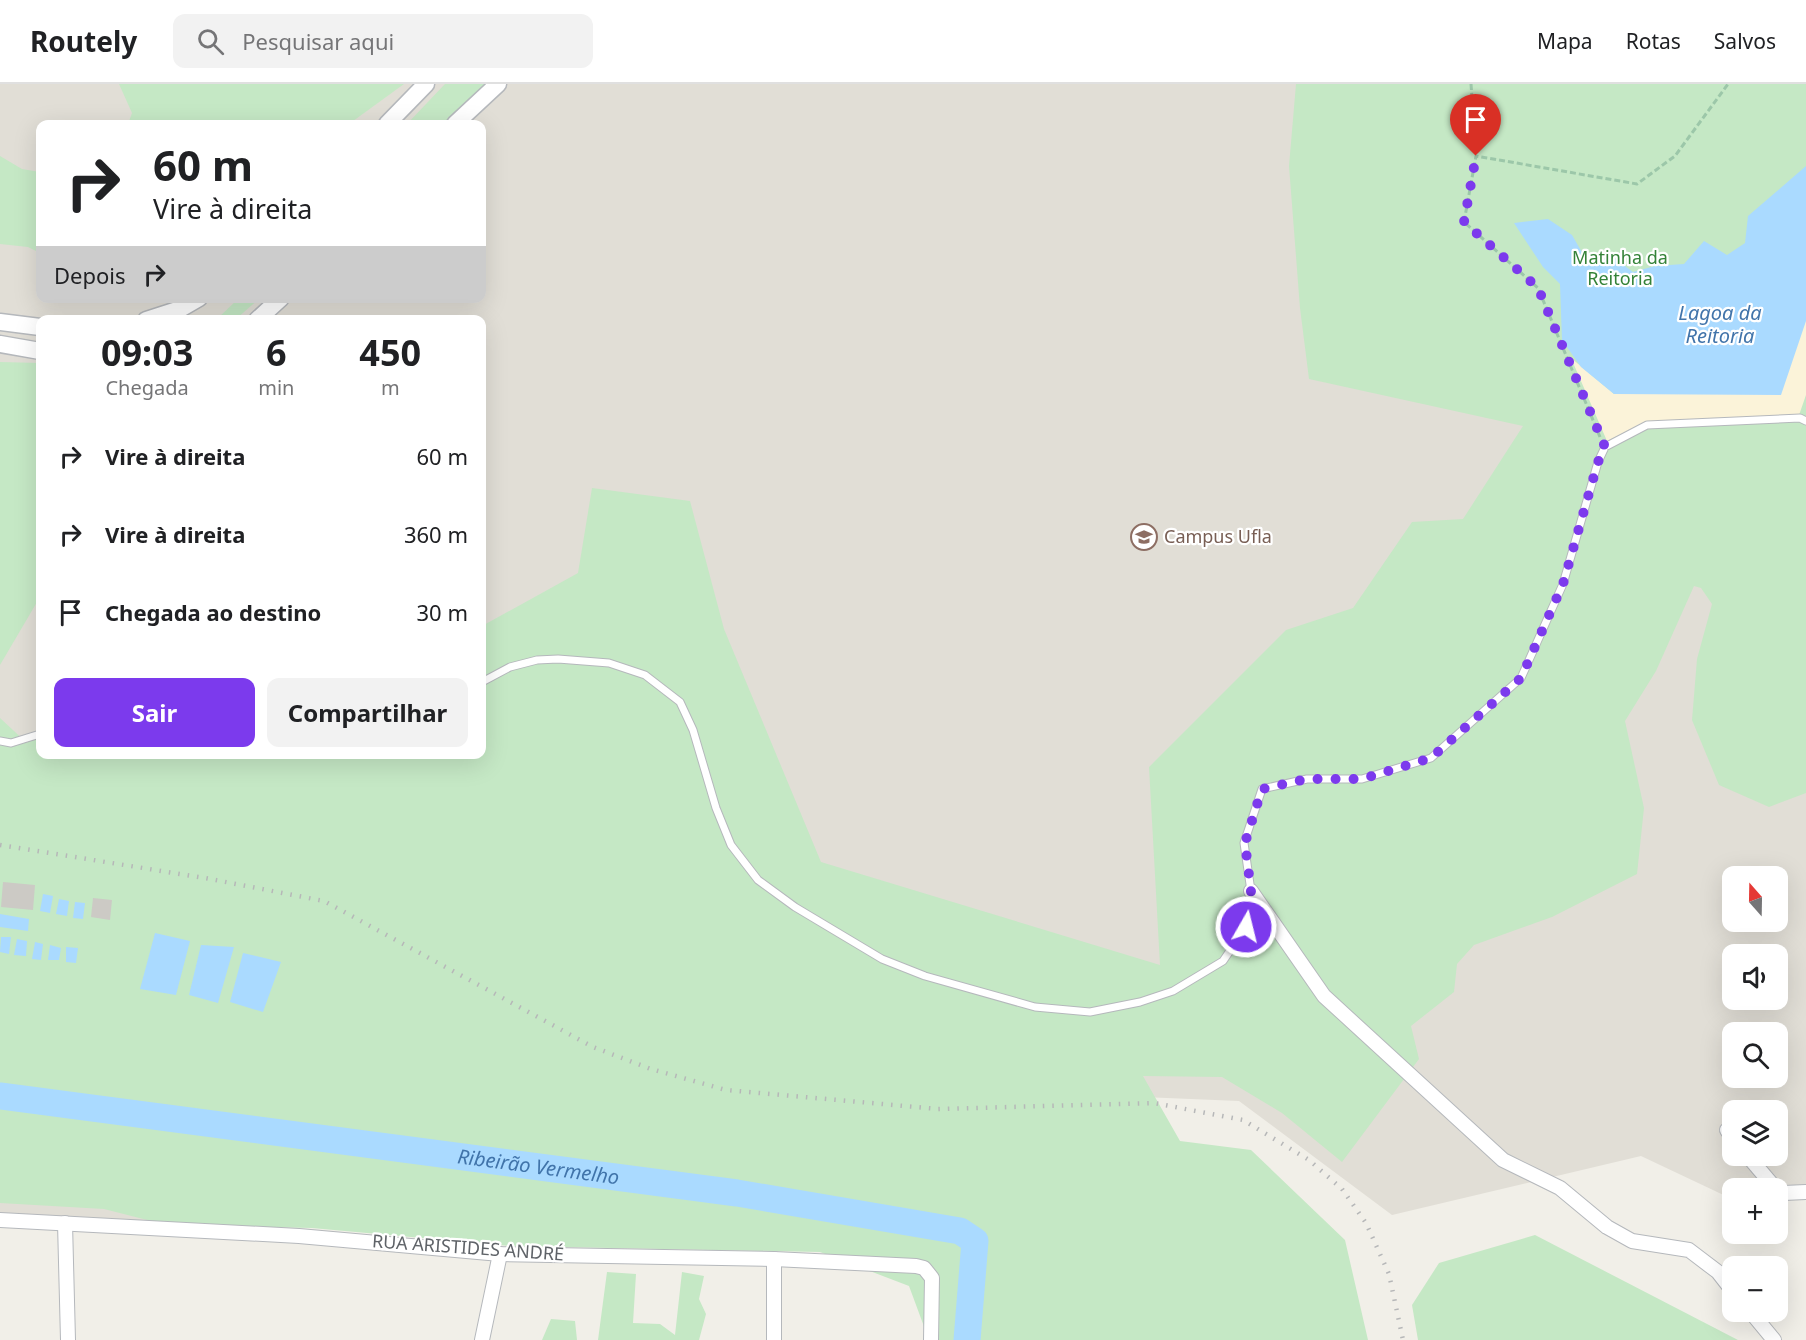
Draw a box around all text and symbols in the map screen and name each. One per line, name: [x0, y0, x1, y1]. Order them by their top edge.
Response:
search box: [173, 14, 593, 68]
text: Routely: [30, 22, 137, 60]
icon: search: [194, 25, 227, 58]
text: Pesquisar aqui: [242, 26, 394, 56]
text: Mapa: [1537, 27, 1593, 55]
text: Rotas: [1626, 27, 1681, 55]
text: Salvos: [1714, 27, 1776, 55]
pin: [1450, 94, 1501, 156]
icon: arrive: [1459, 103, 1492, 136]
text: 60 m: [153, 136, 253, 193]
icon: right: [54, 144, 132, 222]
text: Vire à direita: [153, 190, 312, 227]
park label: Matinha da Reitoria: [1572, 245, 1668, 290]
icon: right: [138, 258, 171, 291]
text: Depois: [54, 260, 126, 290]
water label: Lagoa da Reitoria: [1678, 299, 1762, 349]
text: 09:03: [101, 328, 193, 377]
text: 6: [266, 328, 287, 377]
text: 450: [359, 328, 421, 377]
text: Chegada: [105, 374, 189, 401]
text: min: [258, 374, 294, 401]
text: m: [381, 374, 400, 401]
icon: right: [54, 440, 87, 473]
text: Vire à direita: [105, 441, 245, 471]
text: 60 m: [417, 441, 468, 471]
icon: right: [54, 518, 87, 551]
text: Vire à direita: [105, 519, 245, 549]
text: 360 m: [404, 519, 468, 549]
school or university icon: Campus Ufla: [1129, 522, 1159, 552]
place label: Campus Ufla: [1164, 524, 1272, 548]
icon: arrive: [54, 596, 87, 629]
text: Chegada ao destino: [105, 597, 321, 627]
text: 30 m: [417, 597, 468, 627]
button: Sair: [54, 678, 255, 747]
button: Compartilhar: [267, 678, 468, 747]
north arrow: [1722, 866, 1788, 932]
map controls: [1722, 866, 1788, 1322]
position arrow: [1214, 895, 1278, 959]
button: sound: [1722, 944, 1788, 1010]
button: search: [1722, 1022, 1788, 1088]
button: layers: [1722, 1100, 1788, 1166]
water label: Ribeirão Vermelho: [456, 1142, 621, 1190]
button: +: [1722, 1178, 1788, 1244]
street label: RUA ARISTIDES ANDRÉ: [371, 1228, 565, 1266]
button: −: [1722, 1256, 1788, 1322]

